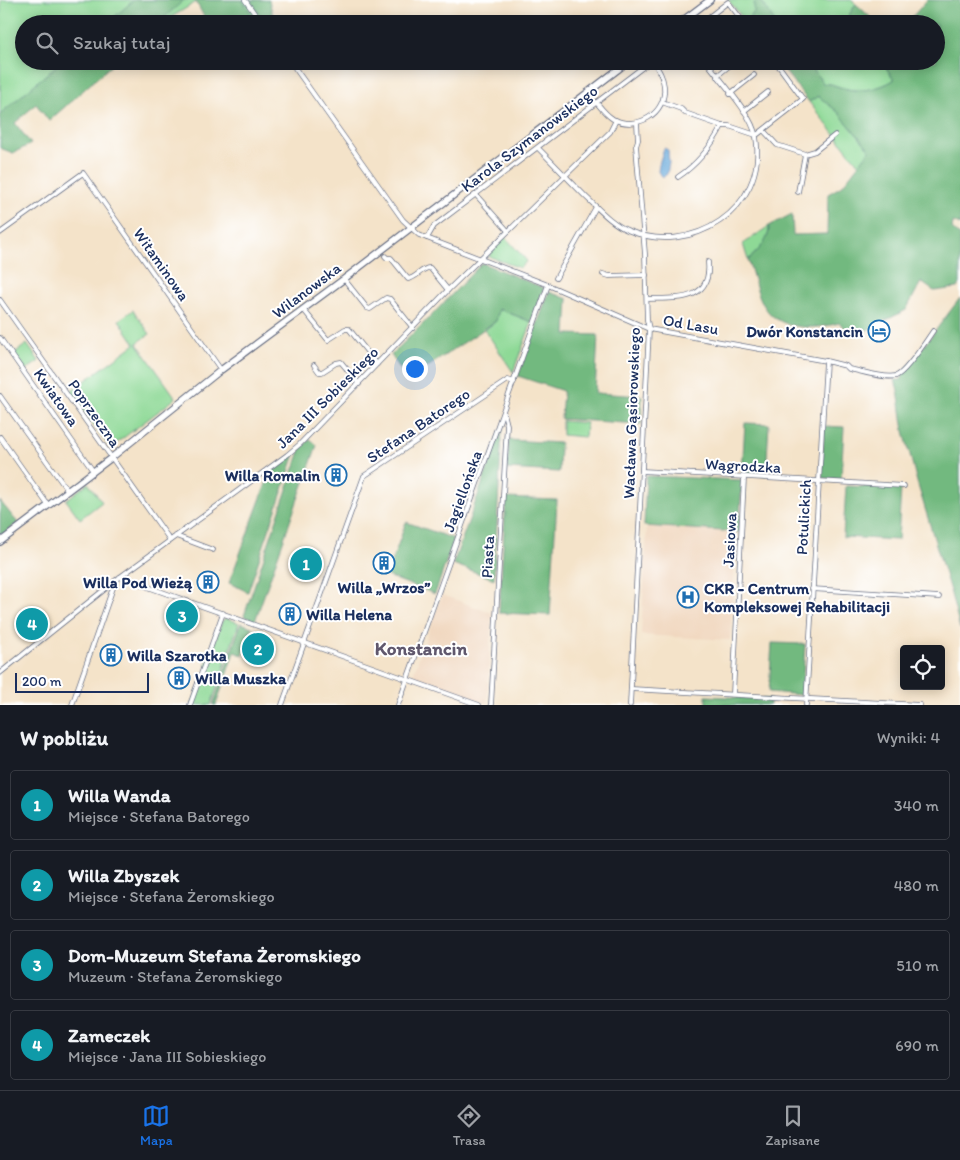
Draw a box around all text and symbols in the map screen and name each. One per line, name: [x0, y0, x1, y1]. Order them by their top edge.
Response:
search box: [15, 15, 945, 70]
icon: search: [33, 29, 61, 57]
text: Szukaj tutaj: [73, 31, 170, 54]
street label: Karola Szymanowskiego: [457, 81, 601, 196]
street label: Witaminowa: [130, 224, 194, 305]
street label: Wilanowska: [268, 258, 345, 322]
street label: Od Lasu: [662, 310, 720, 339]
hotel icon: Dwór Konstancin: [867, 319, 891, 343]
place label: Dwór Konstancin: [746, 322, 863, 341]
street label: Wacława Gąsiorowskiego: [619, 327, 644, 499]
street label: Jana III Sobieskiego: [272, 342, 382, 452]
your location: [402, 356, 428, 382]
street label: Kwiatowa: [30, 365, 84, 430]
street label: Poprzeczna: [64, 376, 125, 451]
street label: Stefana Batorego: [363, 384, 474, 467]
street label: Jagiellońska: [439, 448, 486, 534]
street label: Wągrodzka: [705, 454, 782, 477]
building icon: Willa Romalin: [324, 463, 348, 487]
place label: Willa Romalin: [225, 466, 320, 485]
street label: Potulickich: [792, 478, 815, 555]
street label: Jasiowa: [719, 512, 740, 568]
street label: Piasta: [477, 535, 498, 579]
pin: 1: [290, 545, 322, 583]
building icon: Willa „Wrzos”: [372, 551, 396, 575]
building icon: Willa Pod Wieżą: [196, 570, 220, 594]
place label: Willa Pod Wieżą: [83, 573, 193, 593]
place label: Willa „Wrzos”: [338, 578, 430, 597]
place label: CKR - Centrum Kompleksowej Rehabilitacji: [704, 579, 890, 617]
hospital icon: CKR - Centrum Kompleksowej Rehabilitacji: [676, 585, 700, 609]
pin: 3: [166, 597, 198, 635]
building icon: Willa Helena: [278, 602, 302, 626]
pin: 4: [16, 605, 48, 643]
place label: Willa Helena: [306, 605, 392, 624]
pin: 2: [242, 630, 274, 668]
district label: Konstancin: [375, 637, 467, 660]
building icon: Willa Szarotka: [99, 643, 123, 667]
map controls: [900, 645, 945, 690]
button: locate: [900, 645, 945, 690]
place label: Willa Szarotka: [127, 646, 227, 665]
building icon: Willa Muszka: [167, 666, 191, 690]
place label: Willa Muszka: [195, 669, 287, 688]
scale bar: [15, 670, 149, 693]
text: 200 m: [22, 673, 62, 690]
text: W pobliżu: [20, 725, 108, 750]
text: Wyniki: 4: [877, 728, 940, 747]
text: Willa Wanda: [68, 784, 171, 807]
text: 1: [33, 796, 41, 815]
text: 340 m: [894, 796, 939, 815]
text: Miejsce · Stefana Batorego: [68, 807, 250, 826]
text: Willa Zbyszek: [68, 864, 179, 887]
text: 2: [33, 876, 41, 895]
text: 480 m: [894, 876, 939, 895]
text: Miejsce · Stefana Żeromskiego: [68, 887, 275, 906]
text: Dom-Muzeum Stefana Żeromskiego: [68, 944, 361, 967]
text: 3: [33, 956, 41, 975]
text: 510 m: [896, 956, 939, 975]
text: Muzeum · Stefana Żeromskiego: [68, 967, 282, 986]
text: Zameczek: [68, 1024, 150, 1047]
text: 4: [32, 1036, 42, 1055]
text: 690 m: [895, 1036, 939, 1055]
text: Miejsce · Jana III Sobieskiego: [68, 1047, 266, 1066]
tab: Mapa: [140, 1102, 173, 1149]
tab: Trasa: [453, 1102, 486, 1149]
tab: Zapisane: [766, 1102, 820, 1149]

